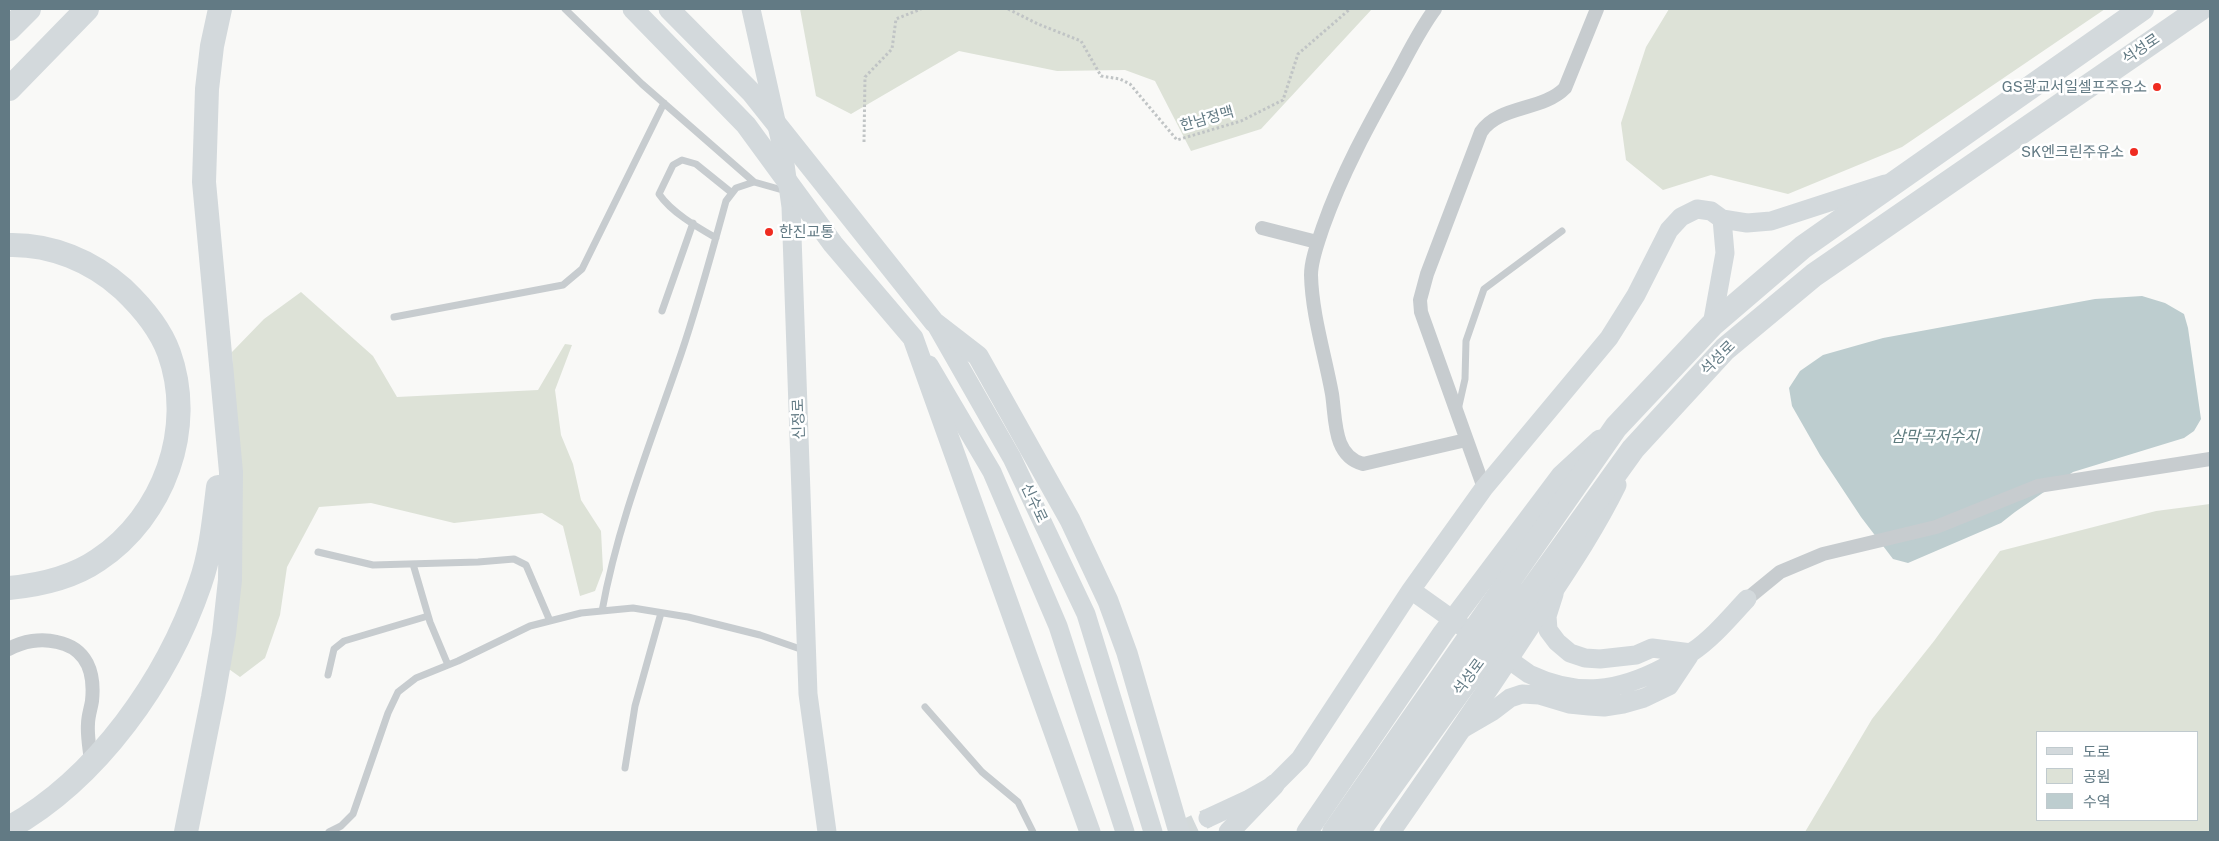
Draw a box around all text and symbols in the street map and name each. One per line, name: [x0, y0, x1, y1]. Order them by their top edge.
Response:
street label: 석성로: [2119, 30, 2163, 68]
place label: GS광교서일셀프주유소: [2002, 78, 2147, 96]
marker: GS광교서일셀프주유소: [2151, 81, 2163, 93]
street label: 한남정맥: [1178, 103, 1236, 135]
place label: SK엔크린주유소: [2021, 143, 2124, 161]
marker: SK엔크린주유소: [2128, 146, 2140, 158]
place label: 한진교통: [779, 223, 834, 241]
marker: 한진교통: [763, 226, 775, 238]
street label: 석성로: [1697, 337, 1739, 379]
street label: 신정로: [789, 398, 809, 440]
water label: 삼막곡저수지: [1891, 427, 1979, 447]
street label: 신수로: [1017, 480, 1051, 526]
street label: 석성로: [1450, 655, 1488, 699]
legend: [2036, 731, 2199, 821]
text: 도로: [2083, 743, 2111, 760]
text: 공원: [2083, 768, 2111, 785]
text: 수역: [2083, 793, 2111, 810]

